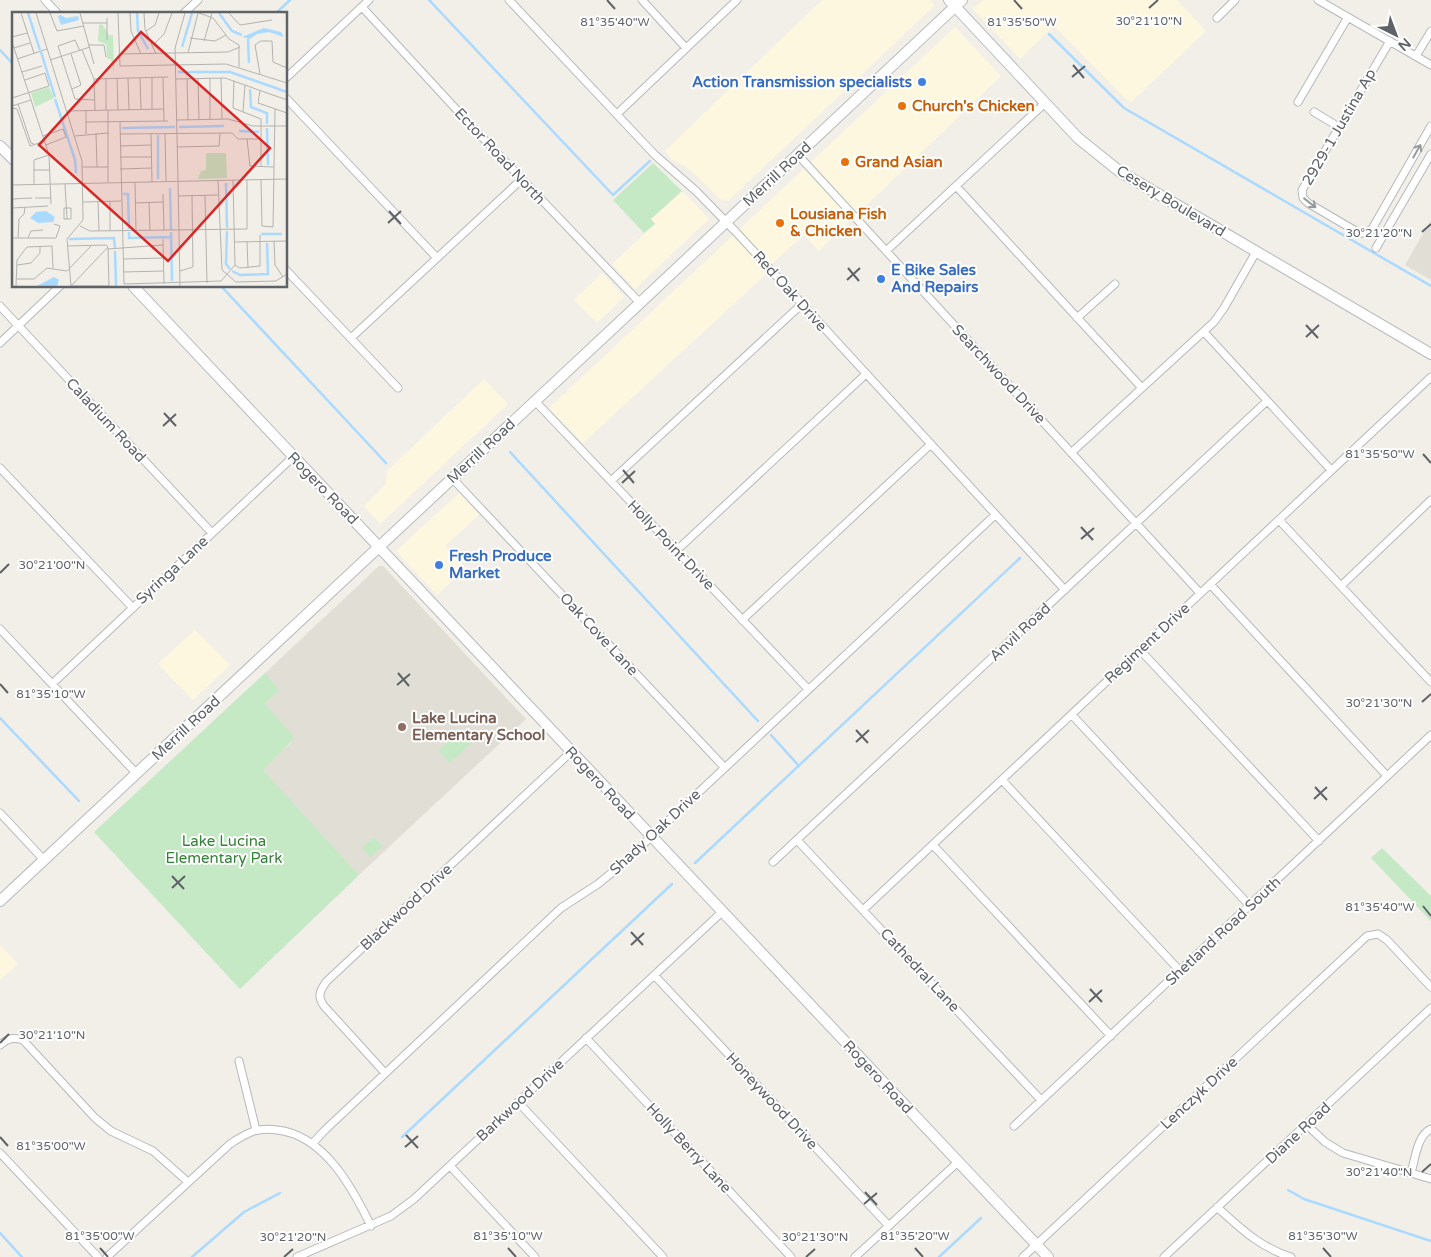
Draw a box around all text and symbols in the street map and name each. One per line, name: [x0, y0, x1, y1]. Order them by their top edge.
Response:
north arrow: [1371, 10, 1421, 60]
inset map: [12, 12, 288, 288]
text: 30°21'10"N: [1116, 14, 1183, 28]
text: 81°35'40"W: [580, 15, 650, 29]
text: 81°35'50"W: [987, 15, 1057, 29]
text: N: [1394, 34, 1414, 54]
street label: 2929-1 Justina Ap: [1298, 65, 1380, 189]
place label: Action Transmission specialists: [692, 73, 912, 92]
marker: Action Transmission specialists: [916, 76, 928, 88]
place label: Church's Chicken: [912, 97, 1035, 115]
marker: Church's Chicken: [896, 100, 908, 112]
street label: Ector Road North: [451, 104, 549, 208]
street label: Merrill Road: [739, 138, 815, 210]
one-way arrow: [1412, 143, 1422, 158]
place label: Grand Asian: [855, 153, 943, 171]
marker: Grand Asian: [839, 156, 851, 168]
street label: Cesery Boulevard: [1113, 161, 1229, 241]
one-way arrow: [1303, 197, 1316, 208]
place label: Lousiana Fish & Chicken: [790, 205, 887, 240]
marker: Lousiana Fish & Chicken: [774, 217, 786, 229]
text: 30°21'20"N: [1346, 226, 1413, 240]
street label: Red Oak Drive: [749, 247, 831, 335]
place label: E Bike Sales And Repairs: [891, 261, 978, 297]
marker: E Bike Sales And Repairs: [875, 273, 887, 285]
street label: Searchwood Drive: [948, 321, 1050, 427]
street label: Caladium Road: [62, 374, 150, 466]
street label: Merrill Road: [443, 415, 519, 487]
text: 81°35'50"W: [1345, 447, 1415, 461]
street label: Rogero Road: [284, 448, 362, 528]
street label: Holly Point Drive: [624, 496, 718, 594]
street label: Syringa Lane: [132, 532, 212, 608]
place label: Fresh Produce Market: [449, 547, 552, 582]
text: 30°21'00"N: [19, 558, 86, 572]
marker: Fresh Produce Market: [433, 559, 445, 571]
street label: Oak Cove Lane: [556, 589, 642, 679]
street label: Anvil Road: [986, 599, 1054, 665]
street label: Regiment Drive: [1101, 599, 1193, 687]
text: 81°35'10"W: [16, 687, 86, 701]
street label: Merrill Road: [148, 692, 224, 764]
text: 30°21'30"N: [1346, 696, 1413, 710]
place label: Lake Lucina Elementary School: [412, 709, 545, 745]
marker: Lake Lucina Elementary School: [396, 721, 408, 733]
street label: Rogero Road: [561, 742, 639, 824]
street label: Shady Oak Drive: [606, 785, 704, 879]
park label: Lake Lucina Elementary Park: [166, 832, 282, 867]
street label: Blackwood Drive: [356, 860, 456, 954]
street label: Shetland Road South: [1162, 873, 1284, 989]
text: 81°35'40"W: [1345, 900, 1415, 914]
street label: Cathedral Lane: [877, 924, 963, 1016]
text: 30°21'10"N: [19, 1028, 86, 1042]
street label: Rogero Road: [839, 1036, 917, 1118]
street label: Honeywood Drive: [722, 1049, 822, 1153]
street label: Lenczyk Drive: [1157, 1053, 1241, 1133]
street label: Barkwood Drive: [473, 1055, 567, 1145]
street label: Diane Road: [1262, 1098, 1334, 1168]
street label: Holly Berry Lane: [643, 1099, 735, 1197]
text: 81°35'00"W: [16, 1139, 86, 1153]
text: 30°21'40"N: [1346, 1165, 1413, 1179]
text: 81°35'00"W: [65, 1229, 135, 1243]
text: 81°35'10"W: [473, 1229, 543, 1243]
text: 81°35'20"W: [880, 1229, 950, 1243]
text: 81°35'30"W: [1288, 1229, 1358, 1243]
text: 30°21'20"N: [260, 1230, 327, 1244]
text: 30°21'30"N: [782, 1230, 849, 1244]

